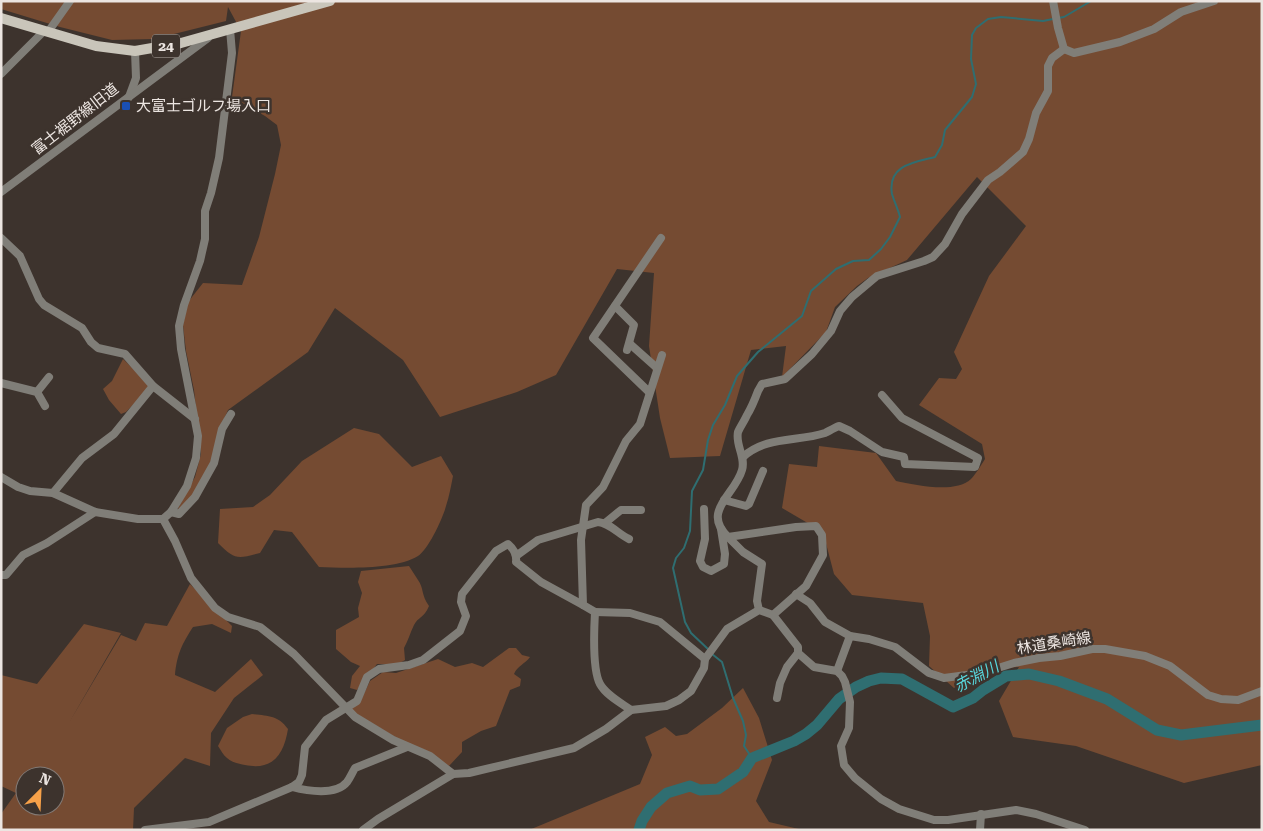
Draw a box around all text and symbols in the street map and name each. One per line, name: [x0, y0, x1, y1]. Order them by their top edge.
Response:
road number: 24: [152, 34, 180, 58]
street label: 富士裾野線旧道: [28, 80, 122, 158]
place label: 大富士ゴルフ場入口: [136, 97, 271, 115]
marker: 大富士ゴルフ場入口: [120, 100, 132, 112]
street label: 林道桑崎線: [1016, 628, 1092, 658]
water label: 赤淵川: [951, 656, 1004, 696]
north arrow: [15, 766, 65, 816]
text: N: [37, 770, 54, 789]

